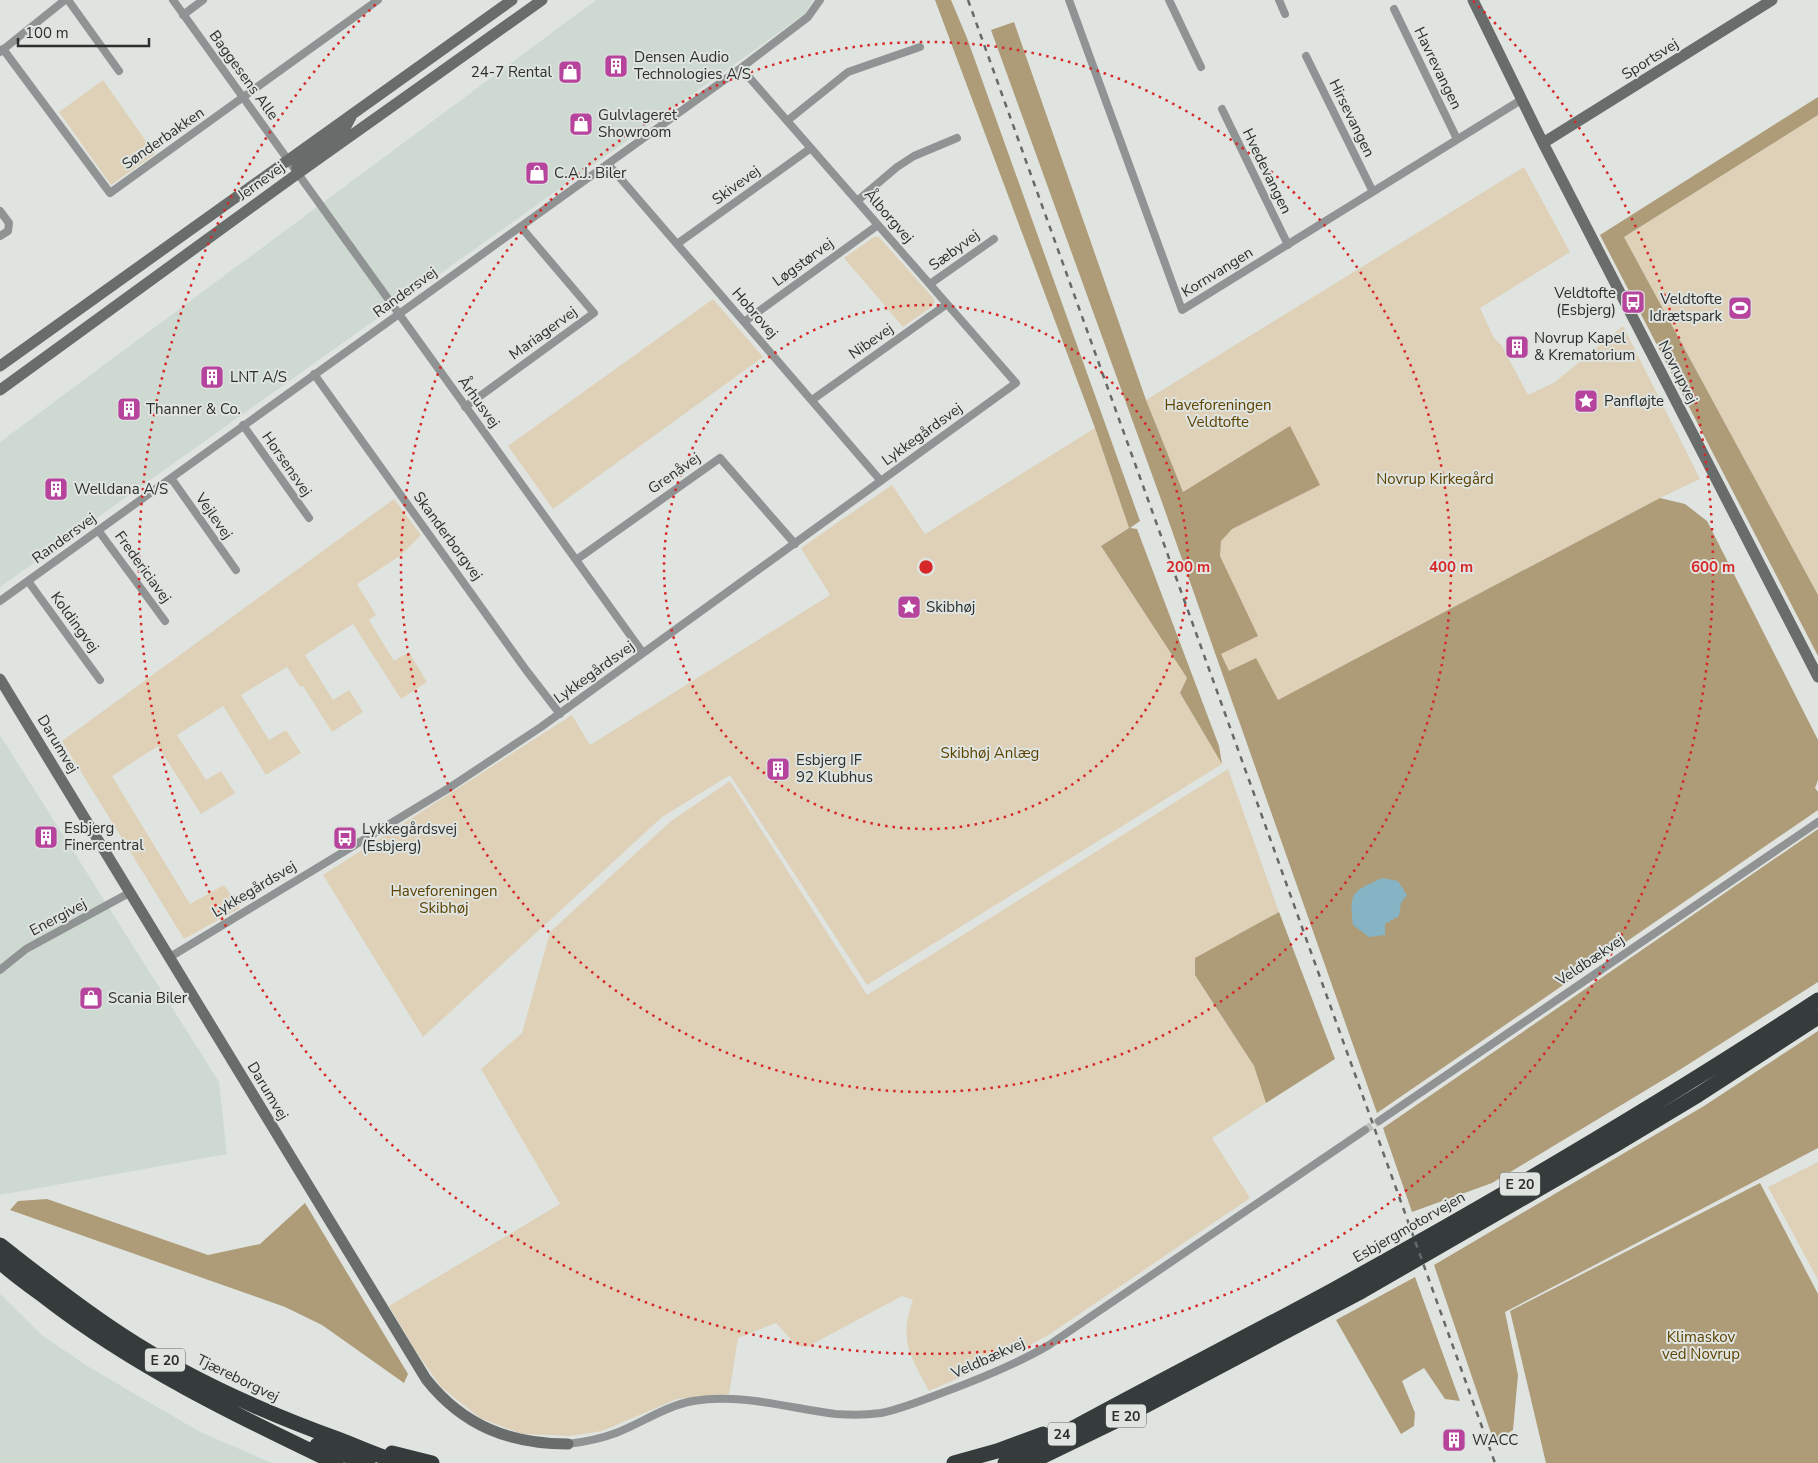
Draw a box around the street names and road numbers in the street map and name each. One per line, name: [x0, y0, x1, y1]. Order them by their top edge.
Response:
street label: Havrevangen: [1409, 23, 1467, 113]
street label: Baggesens Alle: [205, 26, 283, 124]
street label: Sportsvej: [1618, 34, 1682, 84]
street label: Hirsevangen: [1324, 76, 1380, 160]
street label: Sønderbakken: [118, 102, 208, 174]
street label: Hvedevangen: [1238, 125, 1296, 217]
street label: Jernevej: [233, 157, 289, 205]
street label: Skivevej: [708, 161, 764, 209]
street label: Ålborgvej: [860, 184, 919, 247]
street label: Sæbyvej: [925, 225, 983, 275]
street label: Løgstørvej: [768, 233, 838, 291]
street label: Kornvangen: [1177, 242, 1257, 302]
street label: Randersvej: [369, 262, 441, 322]
street label: Hobrovej: [727, 283, 783, 343]
street label: Mariagervej: [505, 302, 581, 364]
street label: Nibevej: [845, 318, 897, 364]
street label: Novrupvej: [1654, 337, 1702, 407]
street label: Århusvej: [453, 371, 505, 432]
street label: Lykkegårdsvej: [878, 398, 966, 470]
street label: Horsensvej: [257, 428, 317, 500]
street label: Grenåvej: [644, 448, 704, 498]
street label: Skanderborgvej: [409, 487, 487, 585]
street label: Vejlevej: [190, 488, 237, 543]
street label: Randersvej: [28, 508, 100, 568]
street label: Fredericiavej: [110, 527, 176, 607]
street label: Koldingvej: [46, 588, 104, 656]
street label: Lykkegårdsvej: [550, 636, 638, 708]
street label: Darumvej: [33, 711, 83, 777]
street label: Lykkegårdsvej: [208, 856, 300, 922]
street label: Energivej: [26, 894, 90, 940]
street label: Veldbækvej: [1551, 930, 1628, 991]
street label: Darumvej: [243, 1058, 293, 1124]
road number: E 20: [1500, 1172, 1540, 1196]
street label: Esbjergmotorvejen: [1349, 1187, 1469, 1267]
street label: Veldbækvej: [947, 1333, 1028, 1384]
road number: E 20: [145, 1348, 185, 1372]
street label: Tjæreborgvej: [194, 1349, 282, 1407]
road number: E 20: [1106, 1404, 1146, 1428]
road number: 24: [1048, 1422, 1076, 1446]

